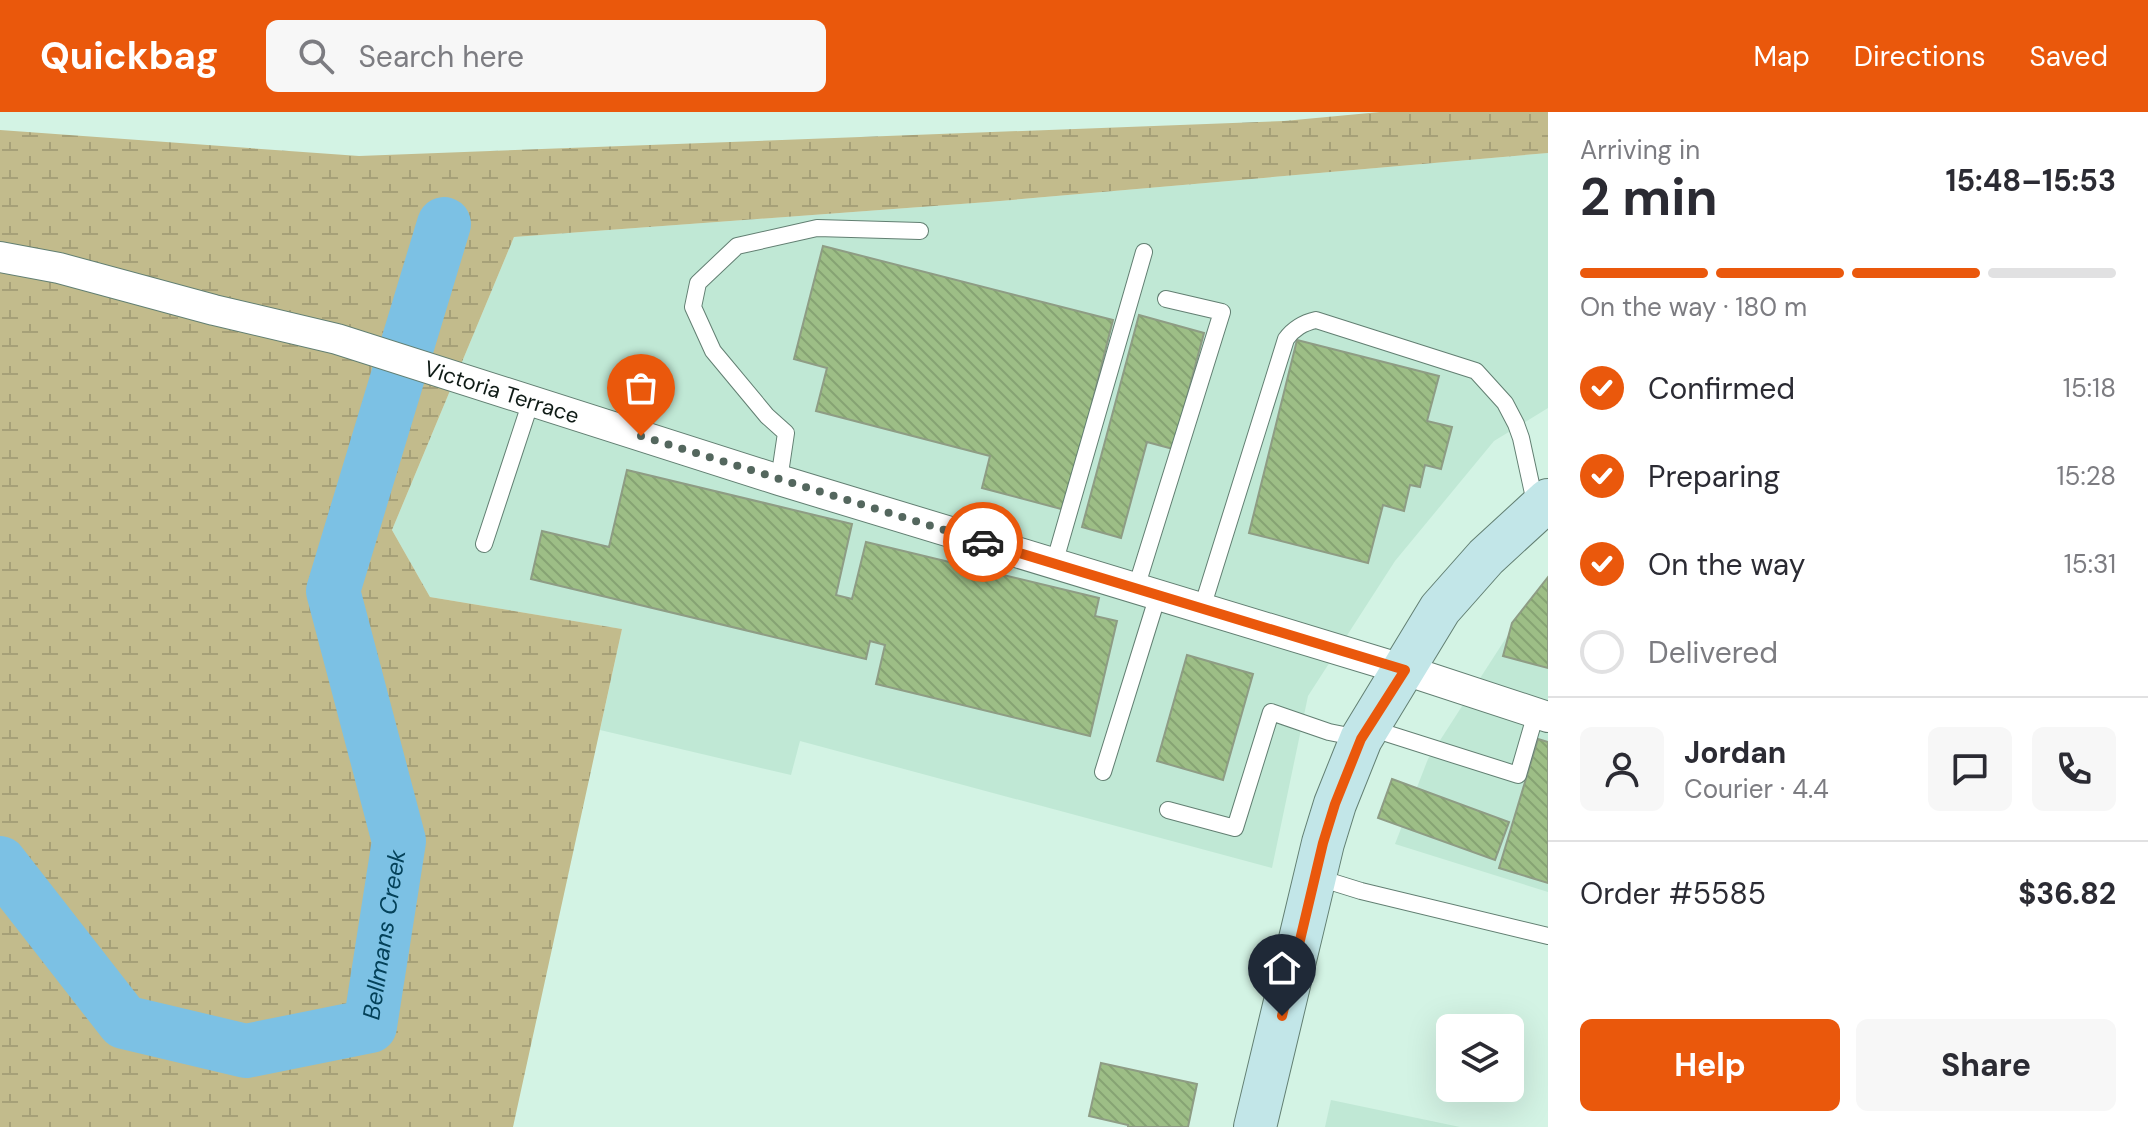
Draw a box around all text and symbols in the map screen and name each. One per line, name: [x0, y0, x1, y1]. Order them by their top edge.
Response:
search box: [266, 20, 826, 92]
text: Quickbag: [40, 31, 218, 81]
icon: search: [294, 34, 338, 78]
text: Search here: [358, 37, 524, 76]
text: Map: [1753, 38, 1810, 75]
text: Directions: [1854, 38, 1986, 75]
text: Saved: [2030, 38, 2108, 75]
text: Arriving in: [1580, 133, 1700, 167]
text: 15:48–15:53: [1945, 161, 2116, 200]
text: 2 min: [1580, 163, 1718, 231]
text: On the way · 180 m: [1580, 290, 1807, 324]
street label: Victoria Terrace: [421, 354, 583, 430]
pin: [607, 354, 675, 436]
icon: bag: [619, 366, 663, 410]
icon: check: [1580, 366, 1624, 410]
text: Confirmed: [1648, 369, 1795, 408]
text: 15:18: [2063, 371, 2116, 405]
icon: check: [1580, 454, 1624, 498]
text: Preparing: [1648, 457, 1780, 496]
text: 15:28: [2056, 459, 2116, 493]
courier: [943, 502, 1023, 582]
icon: car: [961, 520, 1005, 564]
icon: check: [1580, 542, 1624, 586]
text: On the way: [1648, 545, 1805, 584]
text: 15:31: [2064, 547, 2116, 581]
text: Delivered: [1648, 633, 1778, 672]
button: person: [1580, 727, 1664, 811]
button: chat: [1928, 727, 2012, 811]
button: phone: [2032, 727, 2116, 811]
text: Jordan: [1684, 733, 1786, 772]
text: Courier · 4.4: [1684, 772, 1829, 806]
water label: Bellmans Creek: [355, 847, 413, 1022]
text: Order #5585: [1580, 874, 1766, 913]
text: $36.82: [2018, 874, 2116, 913]
pin: [1248, 934, 1316, 1016]
icon: home: [1260, 946, 1304, 990]
map controls: [1436, 1014, 1524, 1102]
button: layers: [1436, 1014, 1524, 1102]
button: Help: [1580, 1019, 1840, 1111]
button: Share: [1856, 1019, 2116, 1111]

